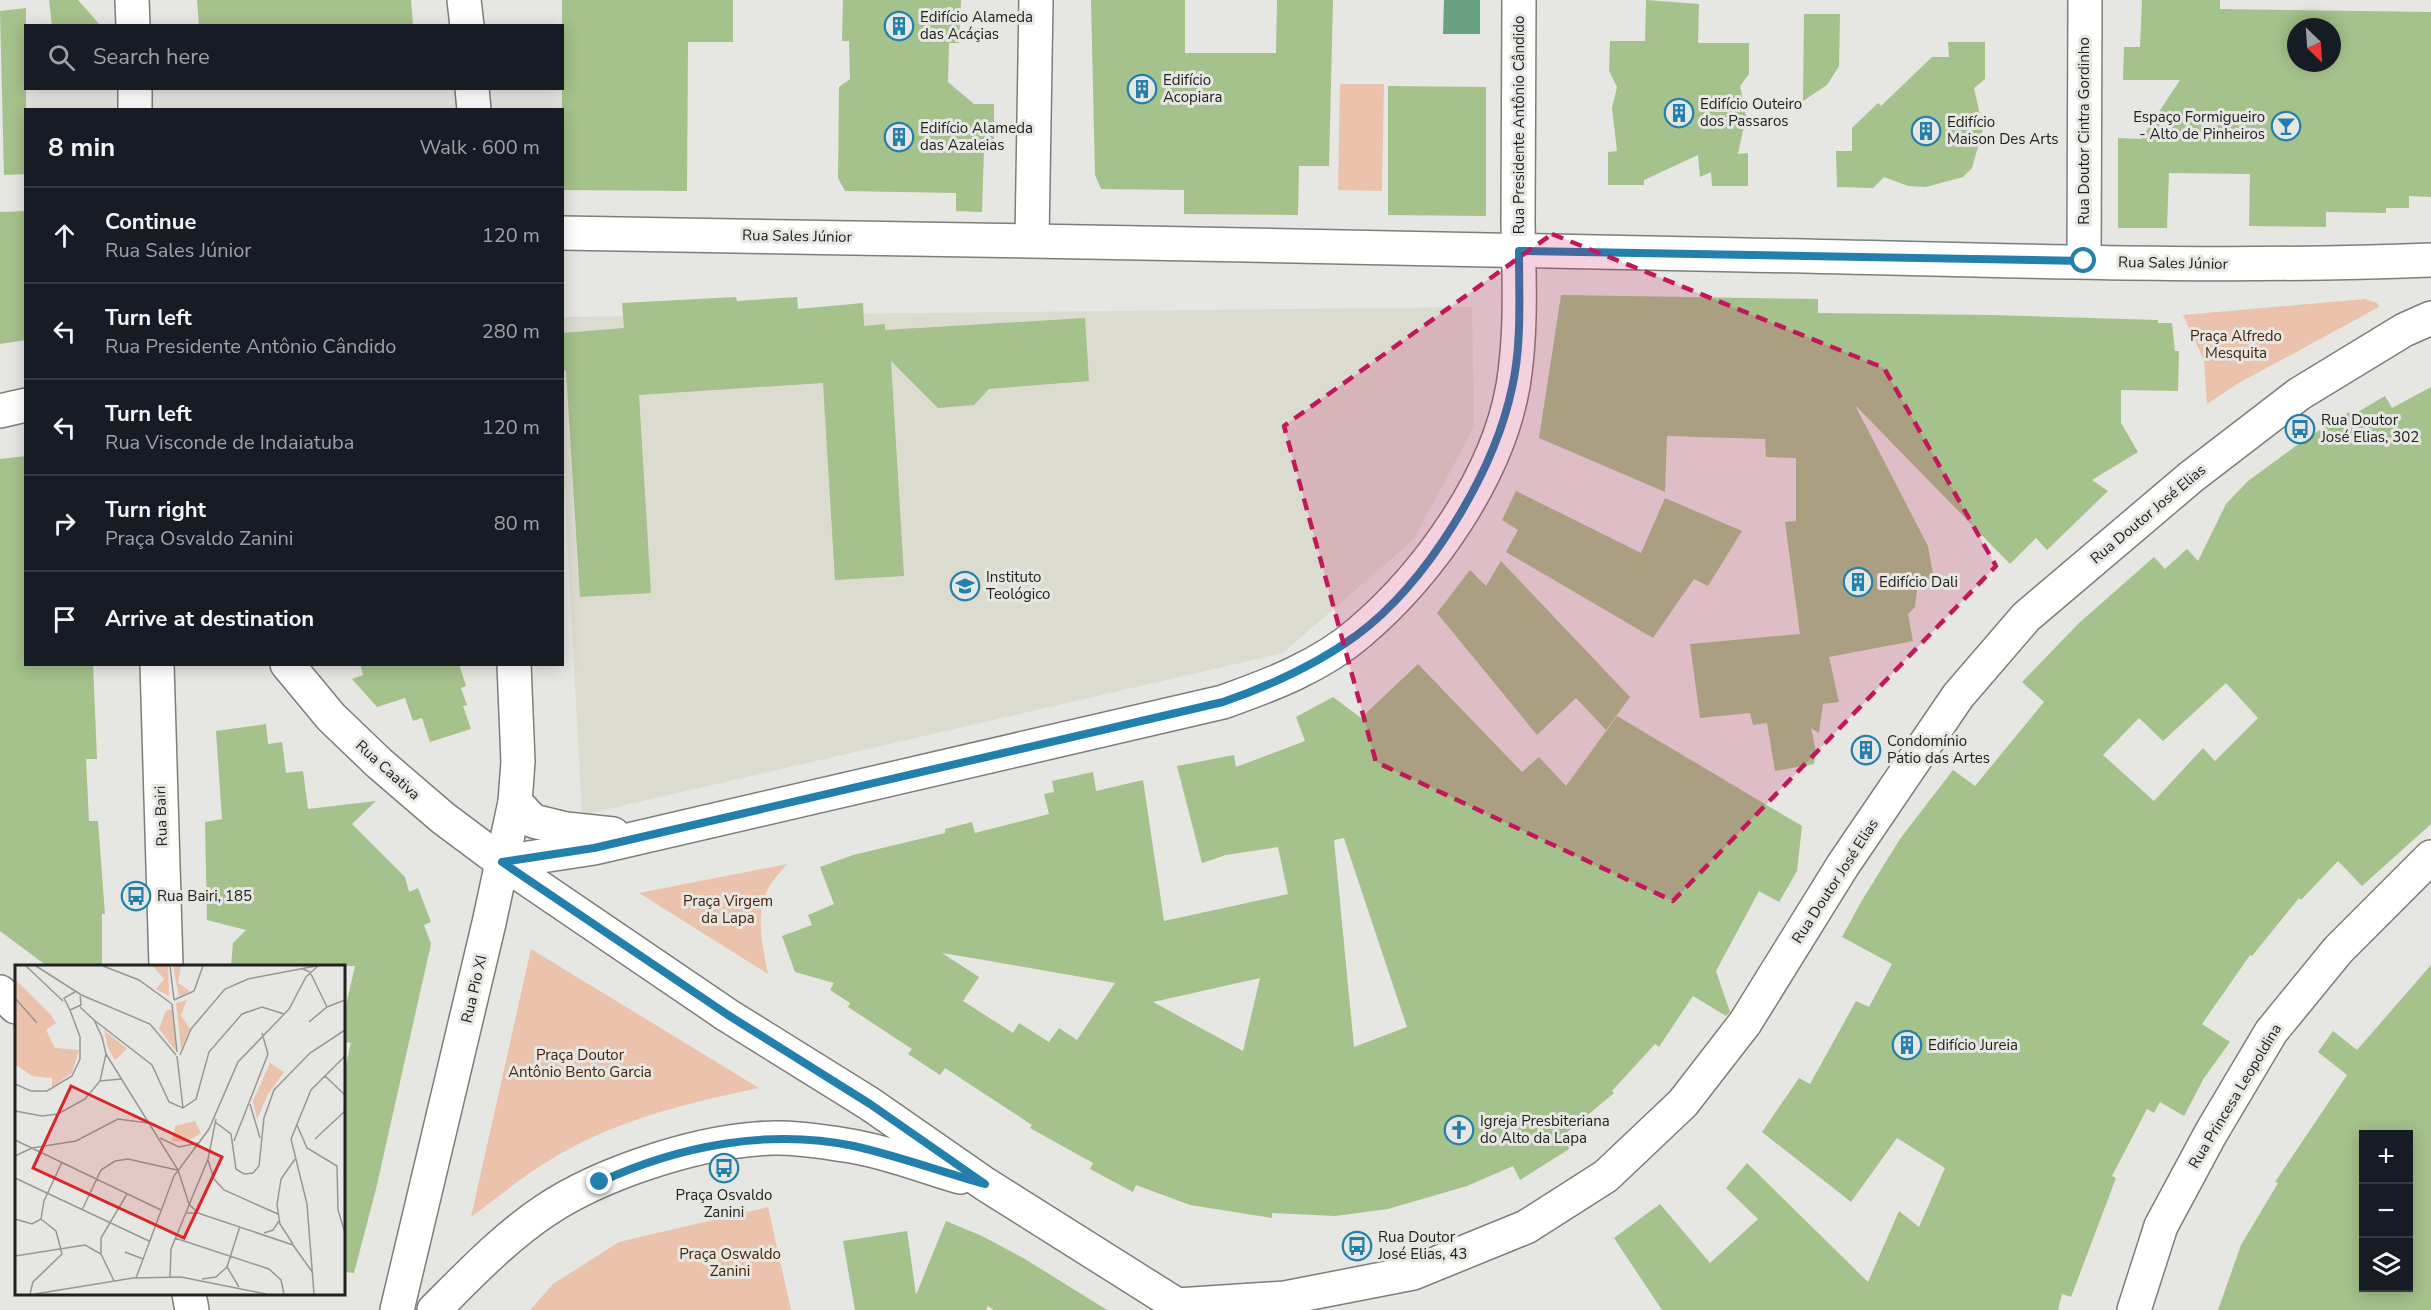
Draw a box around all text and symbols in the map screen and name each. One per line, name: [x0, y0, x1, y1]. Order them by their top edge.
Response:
place label: Edifício Alameda das Acáçias: [920, 7, 1033, 44]
building icon: Edifício Alameda das Acáçias: [883, 10, 915, 42]
street label: Rua Presidente Antônio Cândido: [1509, 16, 1529, 234]
north arrow: [2287, 18, 2341, 72]
search box: [24, 24, 564, 90]
street label: Rua Doutor Cintra Gordinho: [2074, 37, 2094, 225]
icon: search: [45, 41, 78, 74]
text: Search here: [93, 42, 210, 72]
place label: Edifício Acopiara: [1163, 70, 1222, 107]
building icon: Edifício Acopiara: [1126, 73, 1158, 105]
place label: Edifício Outeiro dos Passaros: [1700, 94, 1802, 131]
building icon: Edifício Outeiro dos Passaros: [1663, 97, 1695, 129]
place label: Espaço Formigueiro - Alto de Pinheiros: [2133, 107, 2265, 144]
bar icon: Espaço Formigueiro - Alto de Pinheiros: [2270, 110, 2302, 142]
place label: Edifício Maison Des Arts: [1947, 112, 2059, 149]
building icon: Edifício Maison Des Arts: [1910, 115, 1942, 147]
place label: Edifício Alameda das Azaleias: [920, 118, 1033, 155]
building icon: Edifício Alameda das Azaleias: [883, 121, 915, 153]
text: 8 min: [48, 130, 115, 165]
text: Walk · 600 m: [420, 134, 540, 161]
text: Continue: [105, 207, 196, 237]
icon: ahead: [48, 219, 81, 252]
text: 120 m: [482, 222, 540, 249]
street label: Rua Sales Júnior: [742, 225, 853, 247]
text: Rua Sales Júnior: [105, 237, 251, 264]
route start: [2070, 247, 2096, 273]
street label: Rua Sales Júnior: [2118, 252, 2229, 274]
text: Turn left: [105, 303, 192, 333]
icon: left: [48, 315, 81, 348]
text: 280 m: [482, 318, 540, 345]
park label: Praça Alfredo Mesquita: [2190, 326, 2282, 363]
text: Rua Presidente Antônio Cândido: [105, 333, 396, 360]
text: Turn left: [105, 399, 192, 429]
place label: Rua Doutor José Elias, 302: [2320, 410, 2419, 447]
icon: left: [48, 411, 81, 444]
bus stop icon: Rua Doutor José Elias, 302: [2284, 413, 2316, 445]
text: 120 m: [482, 414, 540, 441]
text: Rua Visconde de Indaiatuba: [105, 429, 354, 456]
street label: Rua Doutor José Elias: [2086, 460, 2210, 568]
text: Turn right: [105, 495, 206, 525]
icon: right: [48, 507, 81, 540]
text: 80 m: [494, 510, 540, 537]
text: Praça Osvaldo Zanini: [105, 525, 293, 552]
building icon: Edifício Dali: [1842, 566, 1874, 598]
place label: Instituto Teológico: [986, 567, 1050, 604]
school or university icon: Instituto Teológico: [949, 570, 981, 602]
place label: Edifício Dali: [1879, 572, 1958, 592]
icon: arrive: [48, 603, 81, 636]
text: Arrive at destination: [105, 604, 314, 634]
place label: Condomínio Patio das Artes: [1887, 731, 1990, 768]
building icon: Condomínio Patio das Artes: [1850, 734, 1882, 766]
street label: Rua Caativa: [351, 736, 425, 804]
street label: Rua Bairi: [150, 785, 172, 847]
street label: Rua Doutor José Elias: [1787, 815, 1883, 947]
bus stop icon: Rua Bairi, 185: [120, 880, 152, 912]
place label: Rua Bairi, 185: [157, 886, 252, 906]
park label: Praça Virgem da Lapa: [683, 891, 773, 928]
street label: Rua Pio XI: [456, 953, 492, 1025]
inset map: [15, 965, 345, 1295]
street label: Rua Princesa Leopoldina: [2184, 1020, 2286, 1172]
building icon: Edifício Jureia: [1891, 1029, 1923, 1061]
place label: Edifício Jureia: [1928, 1035, 2018, 1055]
park label: Praça Doutor Antônio Bento Garcia: [508, 1045, 652, 1082]
place label: Igreja Presbiteriana do Alto da Lapa: [1480, 1111, 1610, 1148]
church icon: Igreja Presbiteriana do Alto da Lapa: [1443, 1114, 1475, 1146]
map controls: [2359, 1130, 2413, 1292]
button: +: [2359, 1130, 2413, 1184]
bus stop icon: Praça Osvaldo Zanini: [708, 1152, 740, 1184]
route end: [586, 1168, 612, 1194]
button: −: [2359, 1184, 2413, 1238]
place label: Praça Osvaldo Zanini: [676, 1185, 772, 1222]
place label: Rua Doutor José Elias, 43: [1377, 1227, 1467, 1264]
bus stop icon: Rua Doutor José Elias, 43: [1341, 1230, 1373, 1262]
button: layers: [2359, 1238, 2413, 1292]
park label: Praça Oswaldo Zanini: [679, 1244, 781, 1281]

